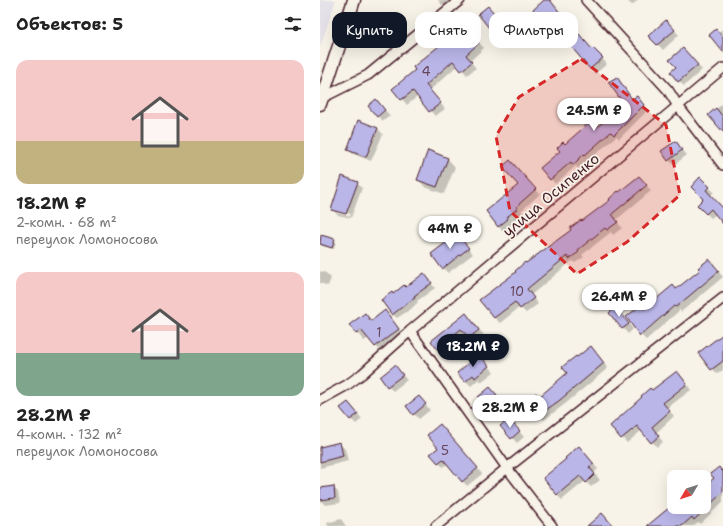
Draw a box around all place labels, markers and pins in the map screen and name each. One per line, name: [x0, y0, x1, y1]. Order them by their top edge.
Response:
pin: 24.5M ₽: [557, 98, 631, 132]
pin: 44M ₽: [422, 216, 478, 250]
pin: 26.4M ₽: [582, 284, 656, 318]
pin: 18.2M ₽: [436, 334, 510, 368]
pin: 28.2M ₽: [473, 395, 547, 429]

